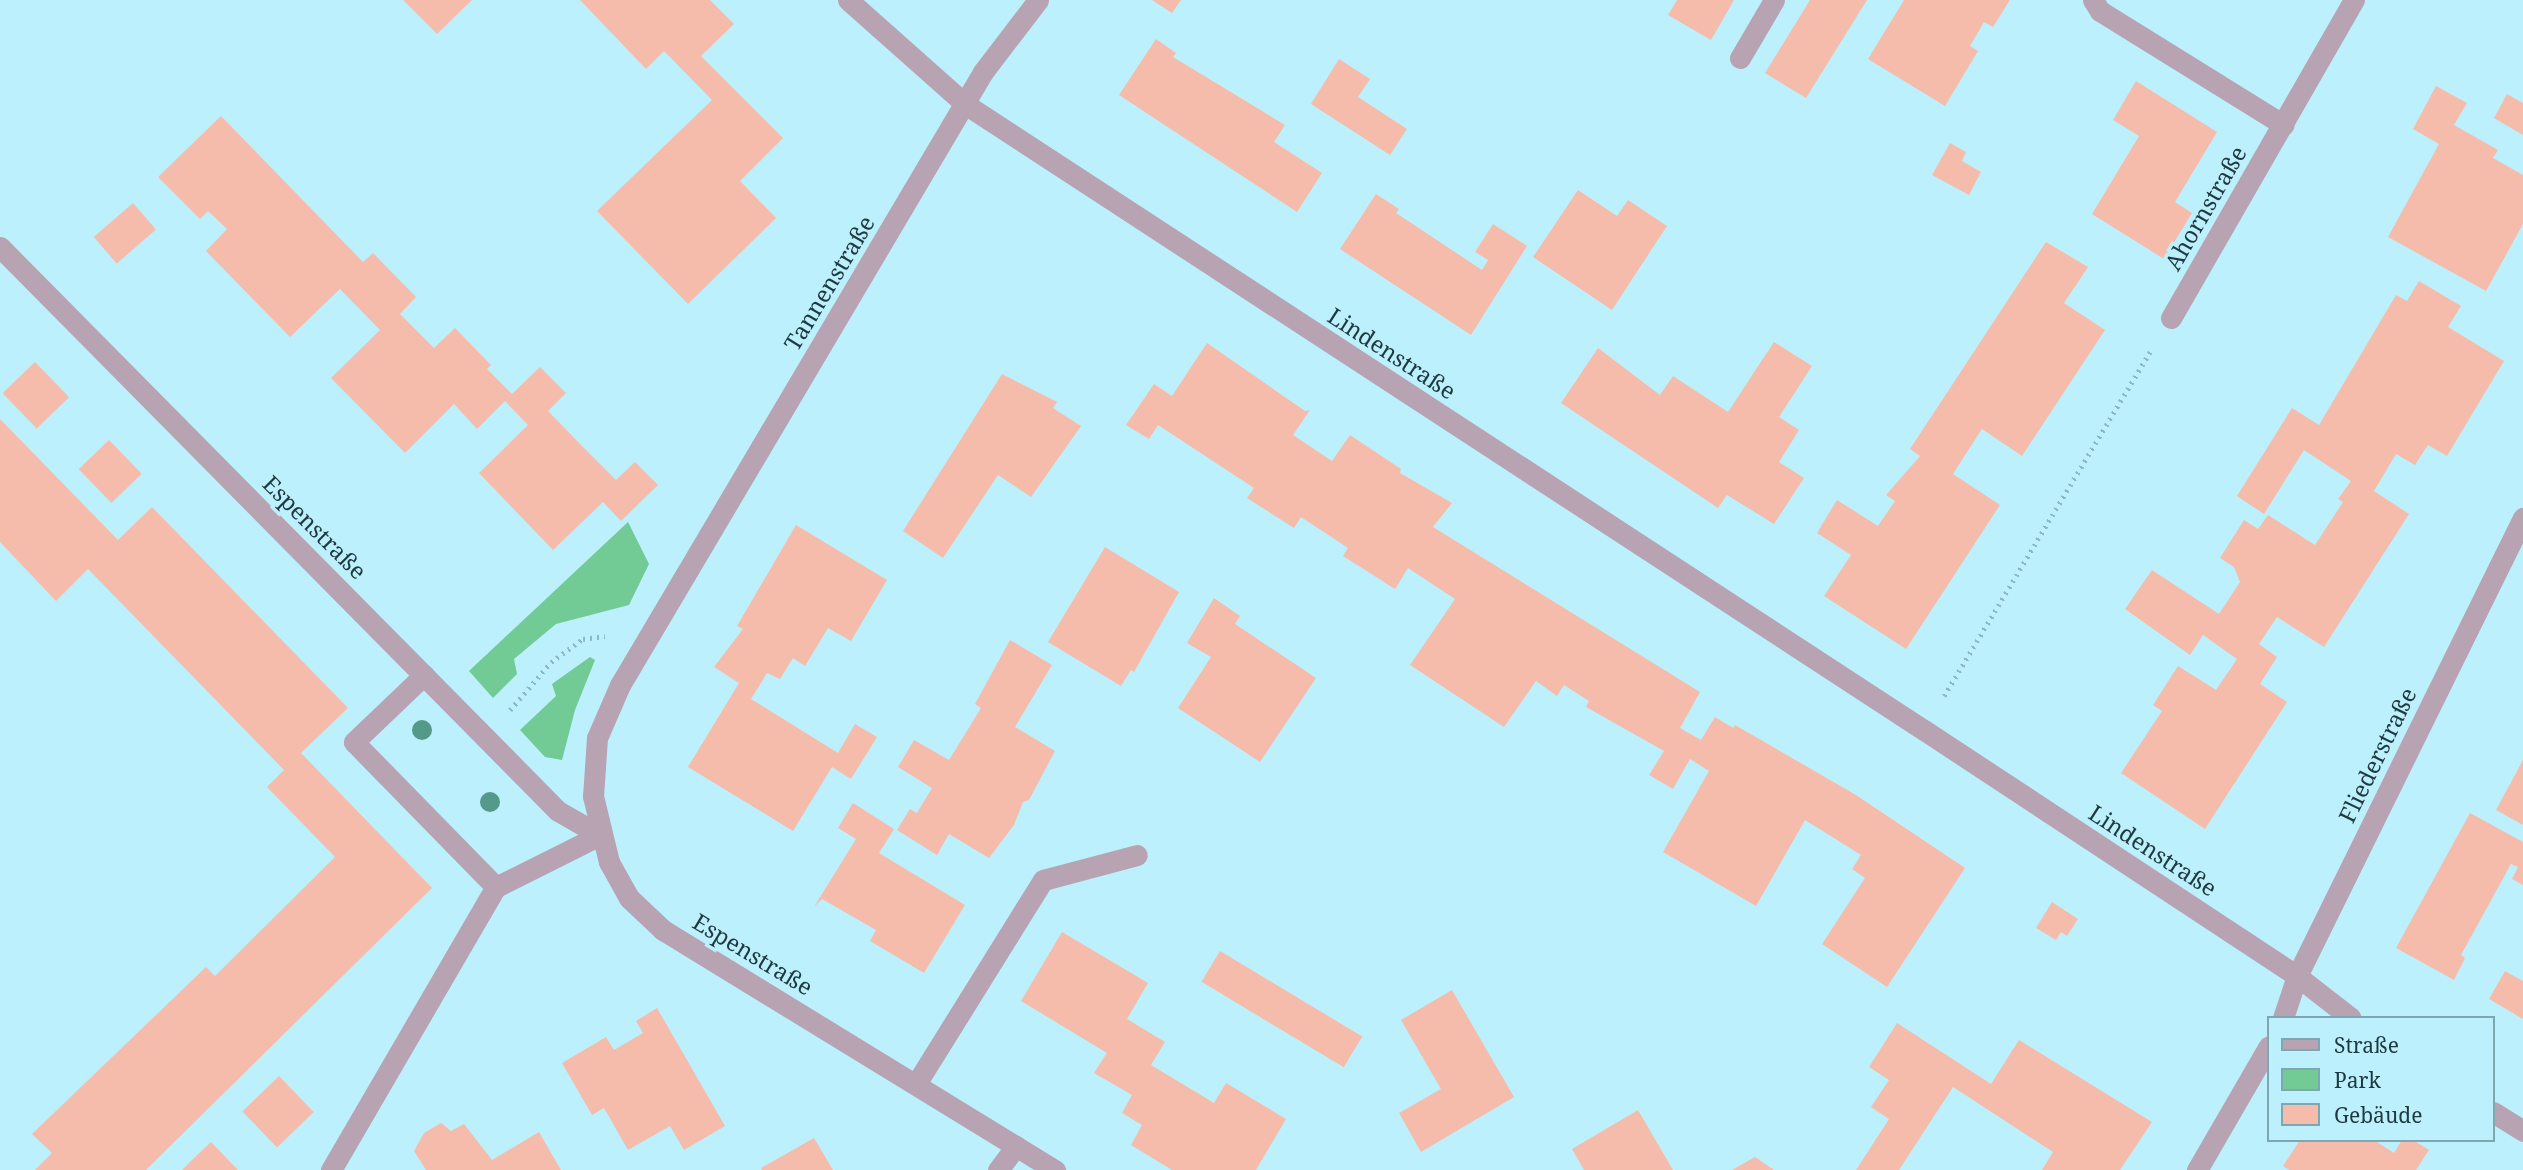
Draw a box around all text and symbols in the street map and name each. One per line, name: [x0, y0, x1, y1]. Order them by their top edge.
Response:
street label: Ahornstraße: [2158, 141, 2252, 275]
street label: Tannenstraße: [778, 211, 880, 355]
street label: Lindenstraße: [1323, 301, 1461, 405]
street label: Espenstraße: [258, 470, 372, 584]
street label: Fliederstraße: [2332, 683, 2422, 827]
street label: Lindenstraße: [2084, 798, 2222, 902]
street label: Espenstraße: [688, 907, 818, 1001]
legend: [2268, 1016, 2495, 1142]
text: Straße: [2334, 1031, 2399, 1059]
text: Park: [2334, 1066, 2381, 1094]
text: Gebäude: [2334, 1101, 2422, 1129]

